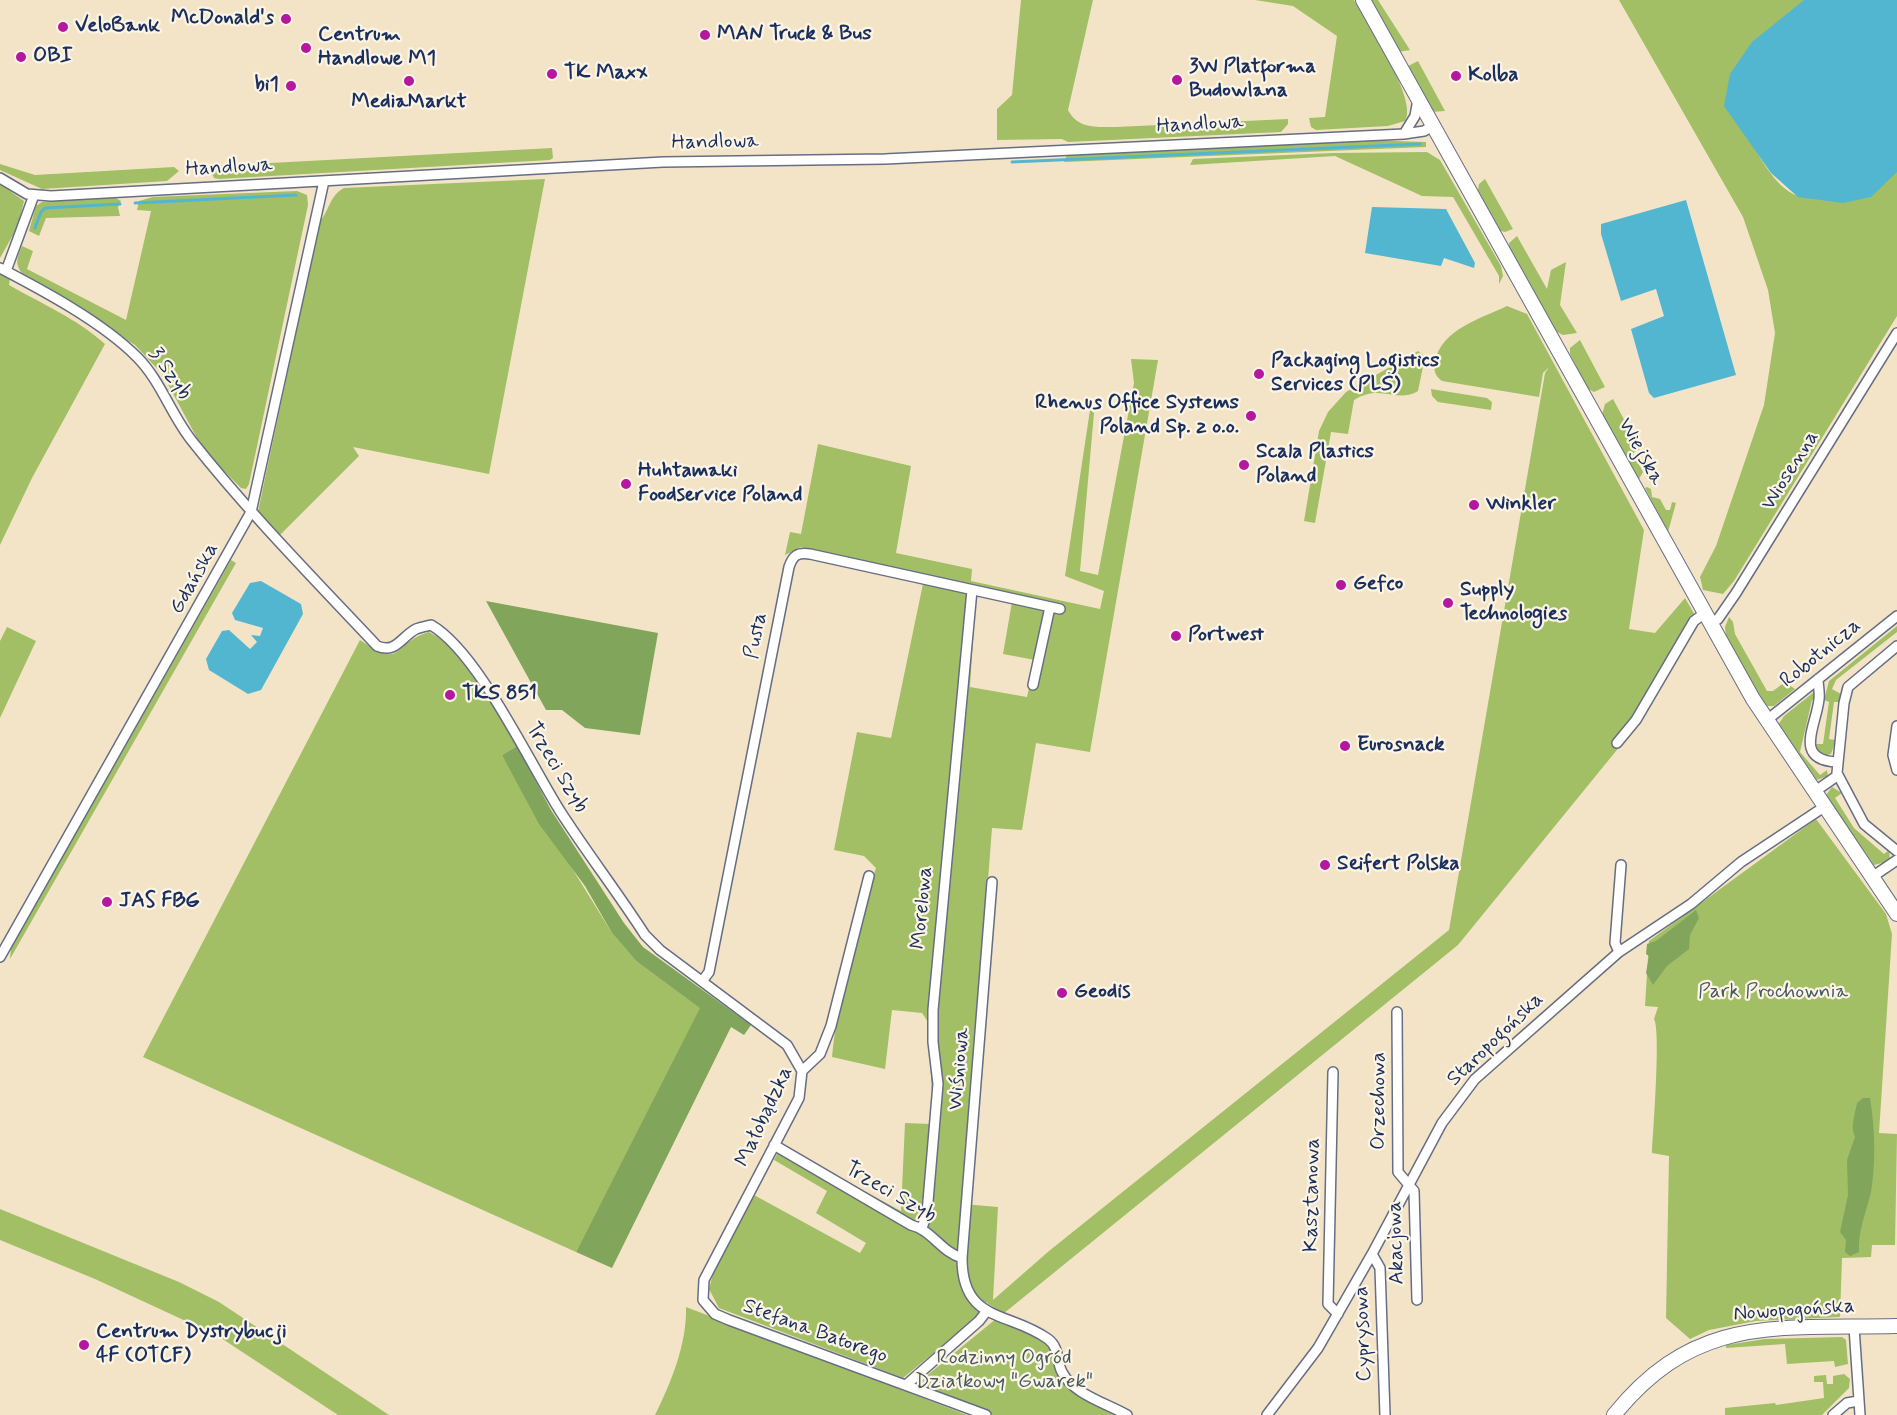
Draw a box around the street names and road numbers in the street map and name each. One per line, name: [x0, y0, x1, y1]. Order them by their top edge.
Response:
street label: Handlowa: [1156, 110, 1244, 140]
street label: Handlowa: [671, 130, 759, 156]
street label: Handlowa: [185, 153, 273, 183]
street label: 3 Szyb: [142, 343, 196, 405]
street label: Wiejska: [1611, 414, 1669, 490]
street label: Wiosenna: [1757, 427, 1825, 515]
street label: Gdańska: [165, 539, 225, 619]
street label: Pusta: [740, 611, 774, 661]
street label: Robotnicza: [1776, 614, 1866, 694]
street label: Trzeci Szyb: [519, 718, 593, 818]
street label: Morelowa: [907, 865, 939, 951]
street label: Staropogońska: [1442, 988, 1550, 1092]
street label: Wiśniowa: [944, 1026, 976, 1112]
street label: Orzechowa: [1367, 1052, 1393, 1150]
street label: Małobądzka: [731, 1063, 799, 1171]
street label: Kasztanowa: [1299, 1138, 1327, 1252]
street label: Trzeci Szyb: [840, 1157, 940, 1229]
street label: Akacjowa: [1383, 1201, 1411, 1285]
street label: Cyprysowa: [1350, 1286, 1378, 1382]
street label: Stefana Batorego: [739, 1294, 891, 1370]
street label: Nowopogońska: [1733, 1294, 1855, 1328]

